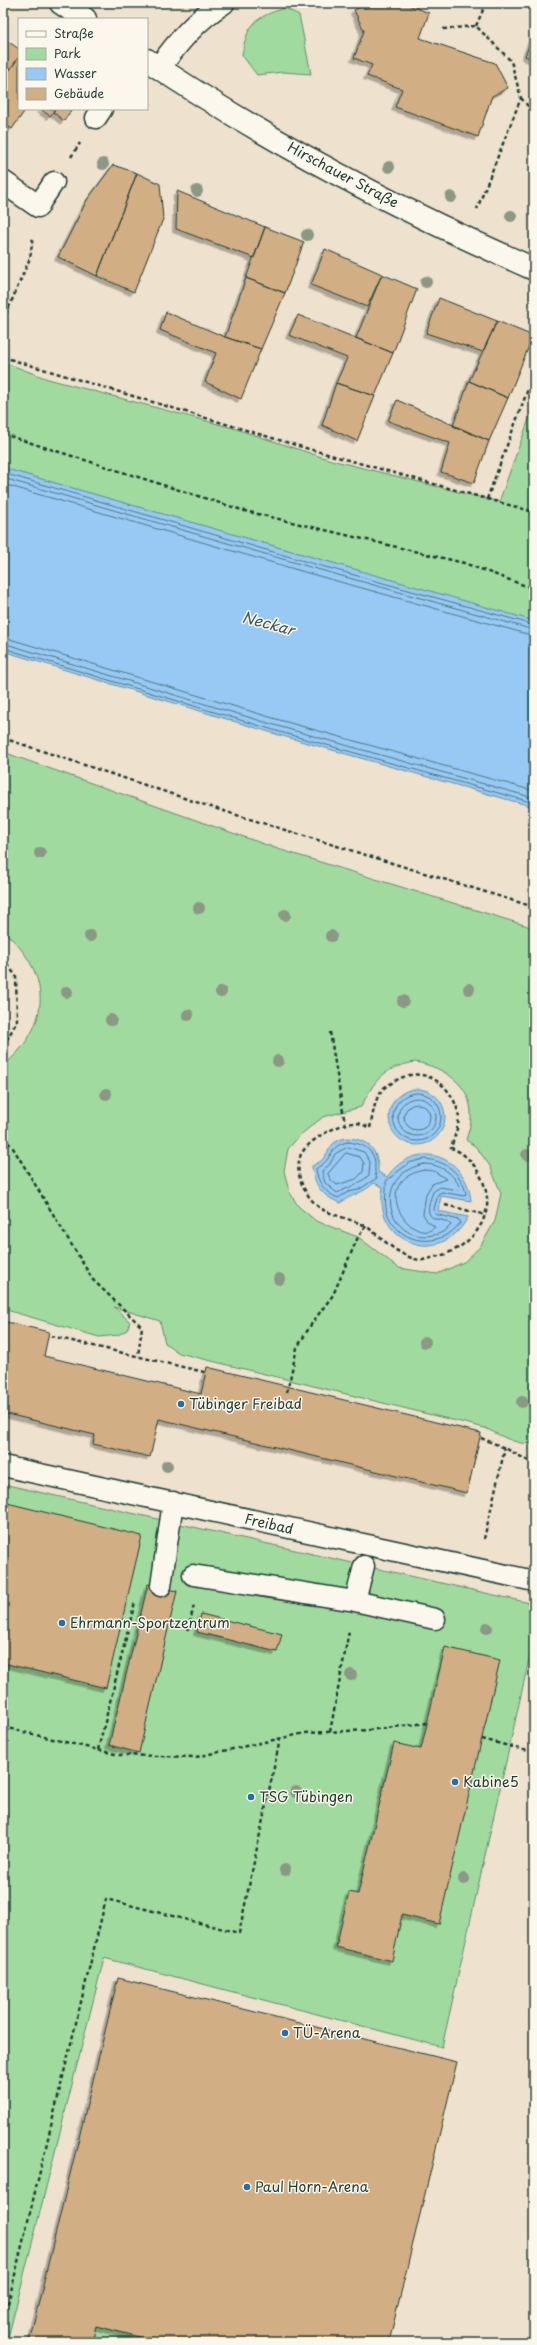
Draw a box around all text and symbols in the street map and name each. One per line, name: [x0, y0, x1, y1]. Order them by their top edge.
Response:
legend: [18, 18, 148, 110]
text: Straße: [54, 24, 94, 42]
text: Park: [54, 44, 81, 62]
text: Wasser: [54, 64, 97, 82]
text: Gebäude: [54, 84, 104, 102]
street label: Hirschauer Straße: [284, 136, 403, 213]
water label: Neckar: [240, 605, 299, 641]
place label: Tübinger Freibad: [189, 1393, 302, 1414]
marker: Tübinger Freibad: [176, 1399, 186, 1409]
street label: Freibad: [243, 1508, 296, 1539]
place label: Ehrmann-Sportzentrum: [70, 1612, 230, 1633]
marker: Ehrmann-Sportzentrum: [57, 1618, 67, 1628]
place label: Kabine5: [463, 1771, 519, 1792]
marker: Kabine5: [450, 1777, 460, 1787]
place label: TSG Tübingen: [259, 1786, 353, 1807]
marker: TSG Tübingen: [246, 1792, 256, 1802]
place label: TÜ-Arena: [293, 2022, 361, 2043]
marker: TÜ-Arena: [280, 2028, 290, 2038]
place label: Paul Horn-Arena: [255, 2176, 369, 2197]
marker: Paul Horn-Arena: [242, 2182, 252, 2192]

